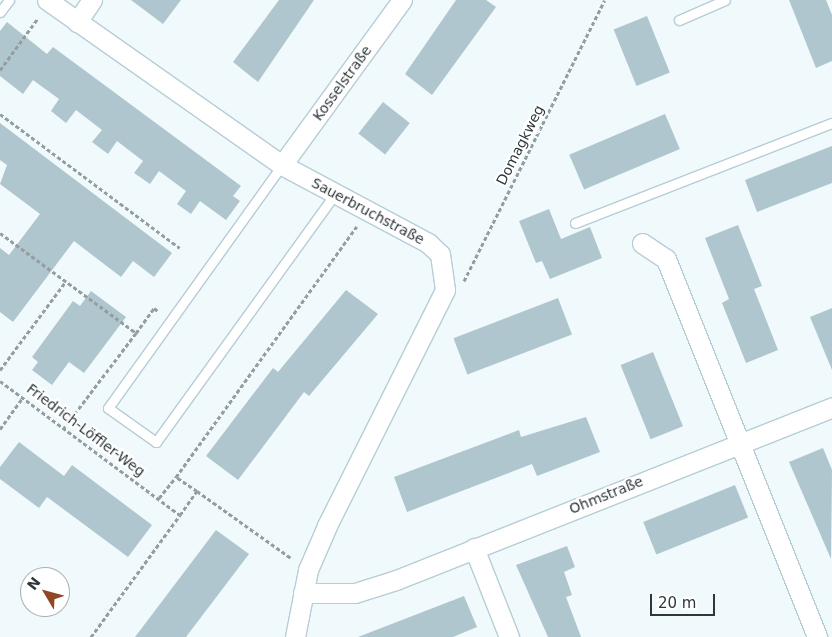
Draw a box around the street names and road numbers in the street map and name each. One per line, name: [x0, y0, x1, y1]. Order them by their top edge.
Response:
street label: Kosselstraße: [309, 42, 375, 124]
street label: Domagkweg: [493, 102, 547, 188]
street label: Sauerbruchstraße: [309, 174, 427, 248]
street label: Friedrich-Löffler-Weg: [24, 380, 148, 480]
street label: Ohmstraße: [567, 473, 645, 517]

